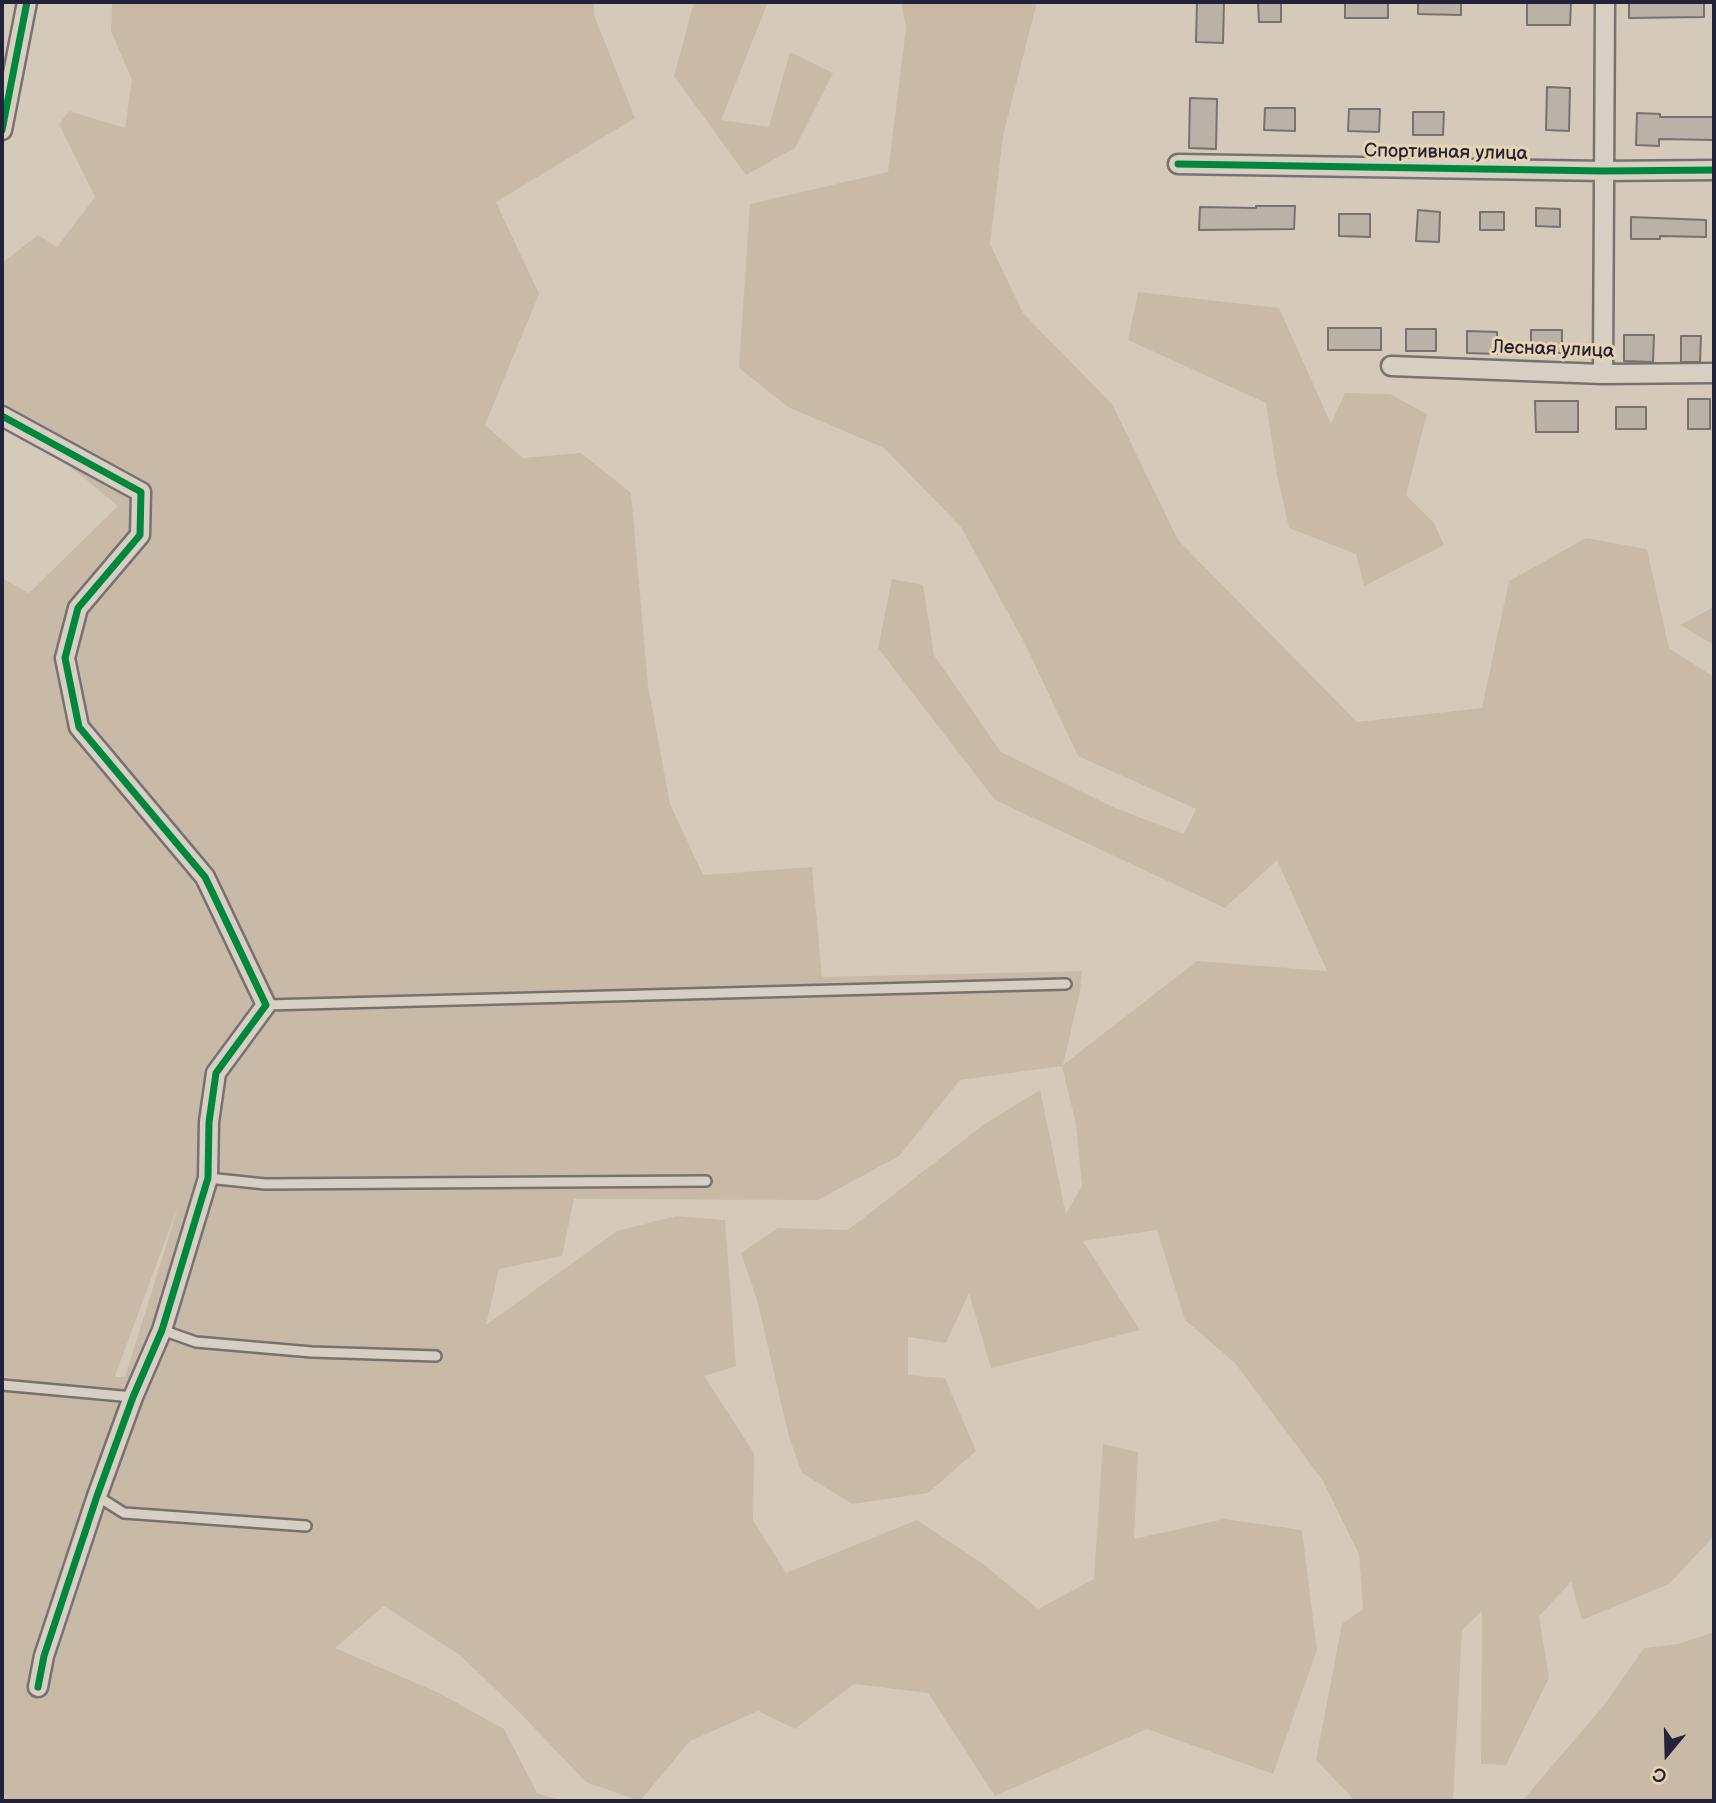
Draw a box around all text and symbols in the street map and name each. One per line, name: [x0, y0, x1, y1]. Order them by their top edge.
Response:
street label: Спортивная улица: [1364, 140, 1528, 166]
street label: Лесная улица: [1492, 336, 1614, 364]
north arrow: [1632, 1719, 1702, 1789]
text: С: [1650, 1761, 1670, 1787]

